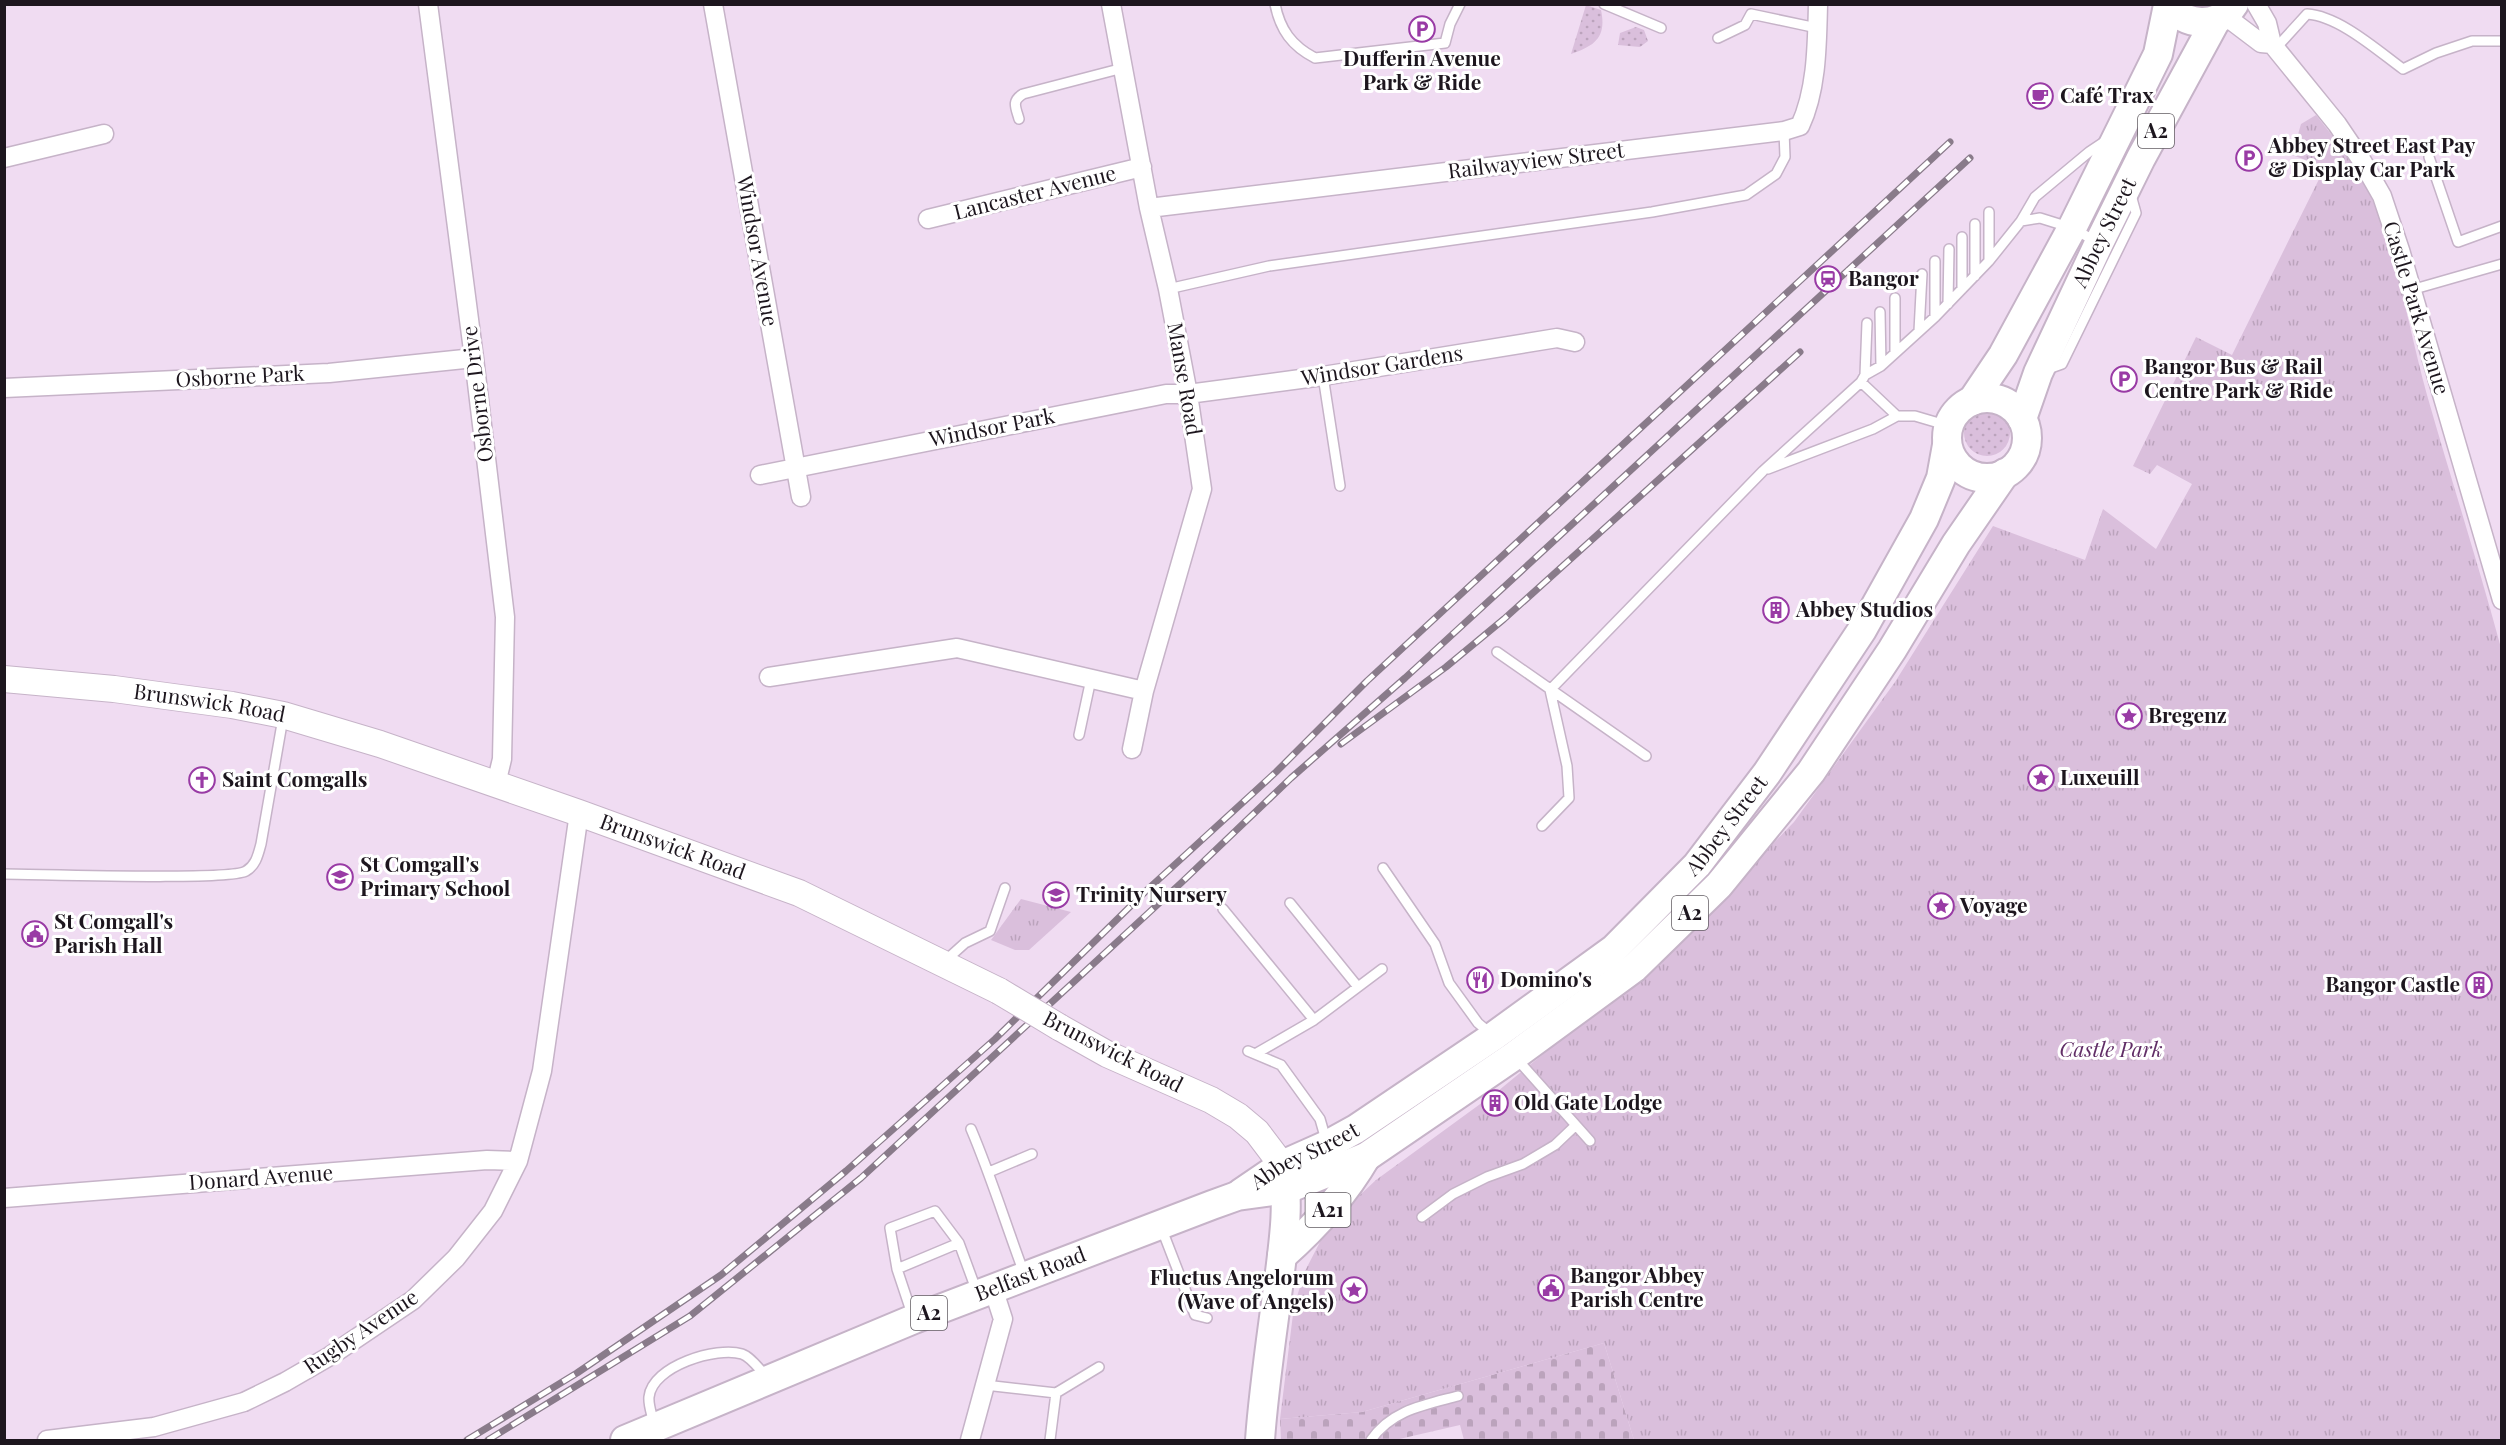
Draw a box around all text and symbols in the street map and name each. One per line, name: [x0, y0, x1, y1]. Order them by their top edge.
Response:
parking icon: Dufferin Avenue Park & Ride: [1407, 14, 1437, 44]
place label: Dufferin Avenue Park & Ride: [1343, 43, 1501, 95]
place label: Café Trax: [2060, 80, 2154, 108]
cafe icon: Café Trax: [2025, 81, 2055, 111]
road number: A2: [2138, 114, 2174, 148]
place label: Abbey Street East Pay & Display Car Park: [2267, 130, 2476, 182]
street label: Railwayview Street: [1446, 134, 1626, 184]
parking icon: Abbey Street East Pay & Display Car Park: [2234, 143, 2264, 173]
street label: Lancaster Avenue: [951, 157, 1119, 225]
street label: Windsor Avenue: [732, 172, 786, 328]
street label: Abbey Street: [2064, 172, 2142, 292]
street label: Castle Park Avenue: [2378, 217, 2458, 398]
place label: Bangor: [1848, 263, 1919, 291]
station icon: Bangor: [1813, 264, 1843, 294]
street label: Manse Road: [1162, 320, 1210, 437]
street label: Osborne Drive: [454, 324, 498, 464]
street label: Windsor Gardens: [1298, 337, 1464, 391]
place label: Bangor Bus & Rail Centre Park & Ride: [2144, 351, 2333, 403]
street label: Osborne Park: [175, 358, 306, 392]
parking icon: Bangor Bus & Rail Centre Park & Ride: [2109, 364, 2139, 394]
street label: Windsor Park: [925, 400, 1057, 452]
place label: Abbey Studios: [1795, 594, 1933, 622]
building icon: Abbey Studios: [1761, 595, 1791, 625]
street label: Brunswick Road: [132, 676, 288, 727]
place label: Bregenz: [2148, 700, 2227, 728]
place icon: Bregenz: [2114, 701, 2144, 731]
place label: Luxeuill: [2060, 762, 2140, 790]
place icon: Luxeuill: [2026, 763, 2056, 793]
place label: Saint Comgalls: [222, 764, 368, 792]
church icon: Saint Comgalls: [187, 765, 217, 795]
street label: Abbey Street: [1678, 768, 1773, 881]
street label: Brunswick Road: [596, 806, 750, 885]
place label: St Comgall's Primary School: [360, 849, 511, 901]
school or university icon: St Comgall's Primary School: [325, 862, 355, 892]
place label: Trinity Nursery: [1076, 879, 1227, 907]
school or university icon: Trinity Nursery: [1041, 880, 1071, 910]
place label: Voyage: [1959, 890, 2028, 918]
place icon: Voyage: [1926, 891, 1956, 921]
road number: A2: [1672, 896, 1708, 930]
place label: St Comgall's Parish Hall: [54, 906, 173, 958]
public building icon: St Comgall's Parish Hall: [20, 919, 50, 949]
place label: Domino's: [1500, 964, 1592, 992]
restaurant icon: Domino's: [1465, 965, 1495, 995]
place label: Bangor Castle: [2325, 969, 2460, 997]
building icon: Bangor Castle: [2464, 970, 2494, 1000]
street label: Brunswick Road: [1039, 1003, 1189, 1097]
park label: Castle Park: [2059, 1034, 2163, 1062]
place label: Old Gate Lodge: [1514, 1087, 1662, 1115]
building icon: Old Gate Lodge: [1480, 1088, 1510, 1118]
street label: Abbey Street: [1243, 1114, 1364, 1195]
street label: Donard Avenue: [188, 1157, 334, 1195]
road number: A21: [1306, 1193, 1350, 1227]
street label: Belfast Road: [970, 1239, 1089, 1307]
place label: Bangor Abbey Parish Centre: [1570, 1260, 1704, 1312]
place label: Fluctus Angelorum (Wave of Angels): [1150, 1262, 1334, 1314]
public building icon: Bangor Abbey Parish Centre: [1536, 1273, 1566, 1303]
place icon: Fluctus Angelorum (Wave of Angels): [1339, 1275, 1369, 1305]
street label: Rugby Avenue: [297, 1282, 423, 1379]
road number: A2: [911, 1296, 947, 1330]

